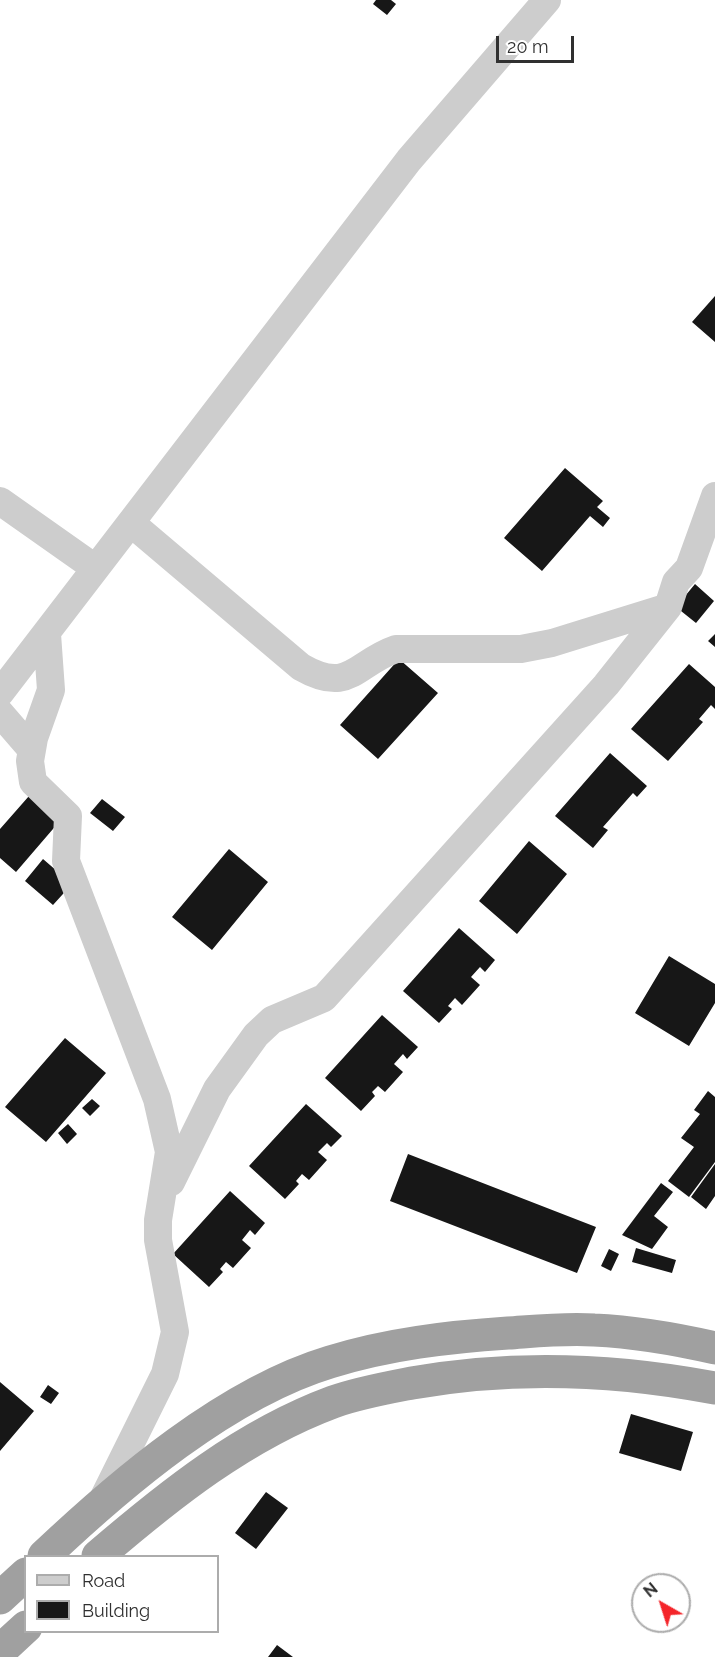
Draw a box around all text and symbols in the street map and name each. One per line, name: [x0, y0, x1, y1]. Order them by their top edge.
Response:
scale bar: [499, 24, 577, 62]
text: 20 m: [507, 36, 549, 57]
legend: [24, 1555, 219, 1633]
text: Road: [82, 1570, 125, 1591]
north arrow: [631, 1573, 691, 1633]
text: N: [640, 1579, 661, 1601]
text: Building: [82, 1600, 150, 1621]

